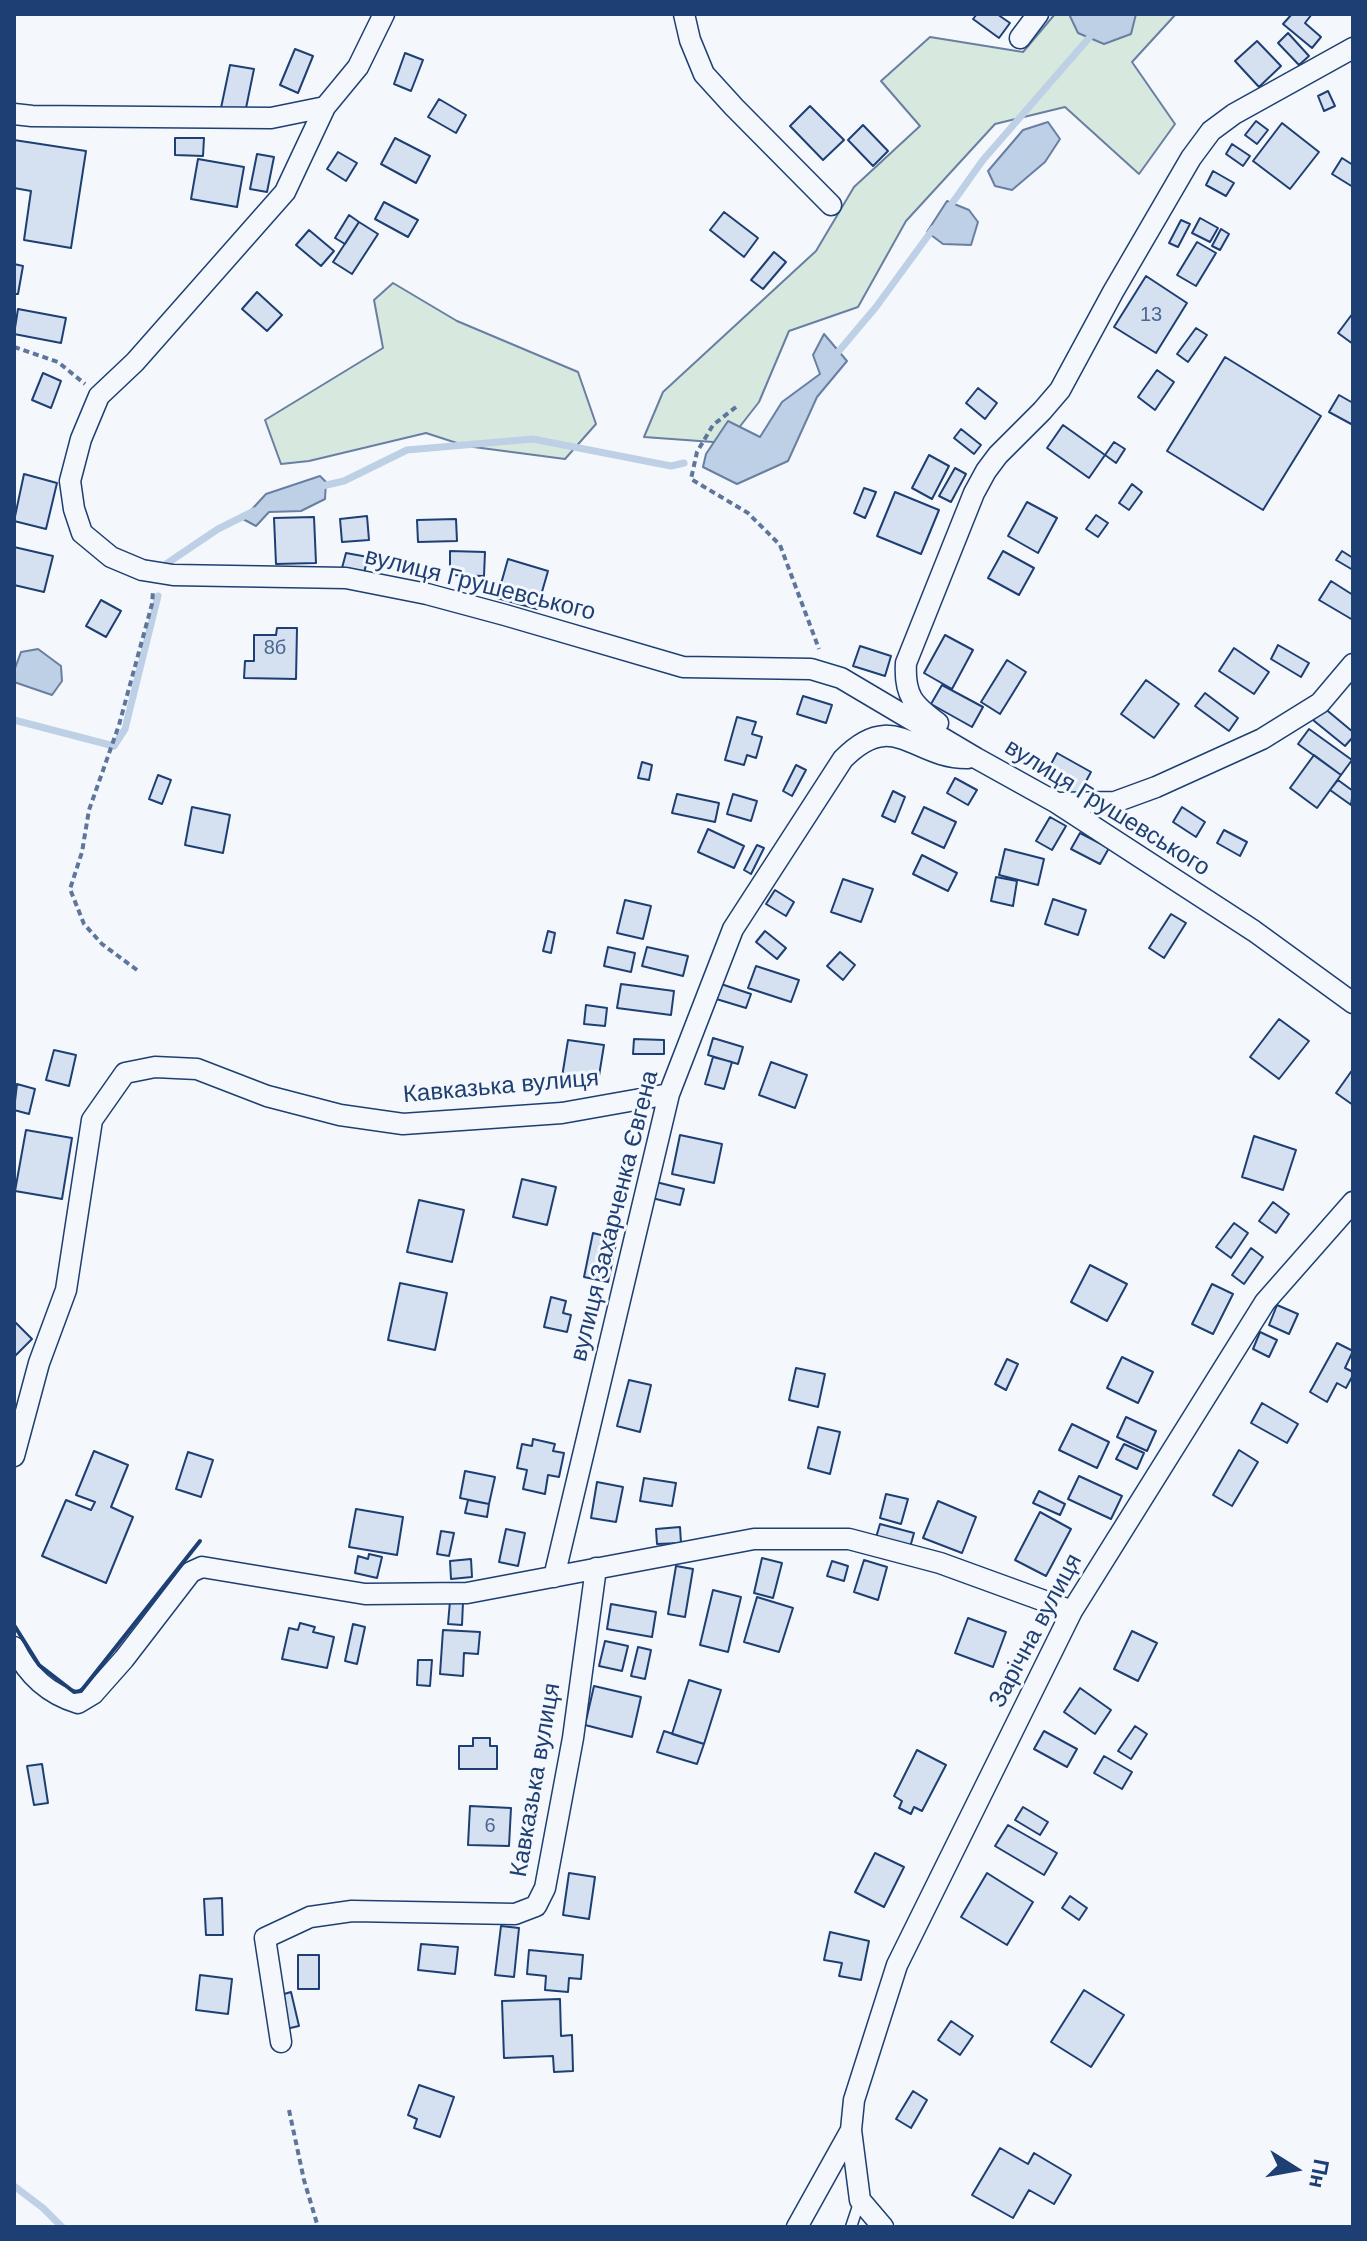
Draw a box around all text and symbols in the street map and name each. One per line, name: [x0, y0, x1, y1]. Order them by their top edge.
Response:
house number: 13: [1140, 303, 1162, 327]
street label: вулиця Грушевського: [362, 542, 598, 628]
house number: 8б: [264, 636, 286, 660]
street label: вулиця Грушевського: [999, 733, 1215, 883]
street label: Кавказька вулиця: [402, 1064, 600, 1110]
street label: вулиця Захарченка Євгена: [565, 1068, 665, 1364]
street label: Зарічна вулиця: [983, 1549, 1089, 1713]
street label: Кавказька вулиця: [505, 1681, 567, 1879]
house number: 6: [484, 1814, 496, 1838]
north arrow: [1255, 2129, 1335, 2209]
text: Пн: [1304, 2157, 1334, 2190]

